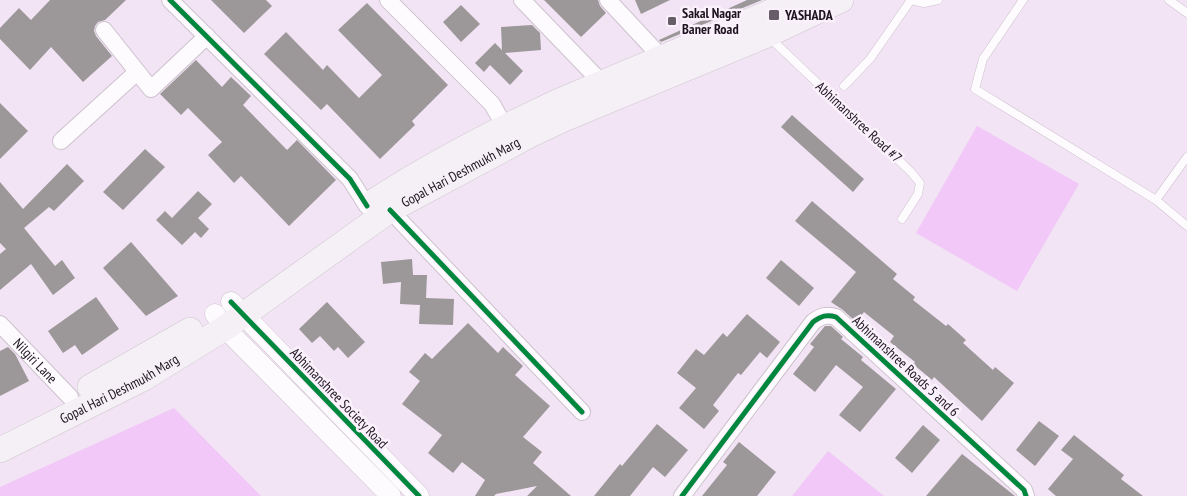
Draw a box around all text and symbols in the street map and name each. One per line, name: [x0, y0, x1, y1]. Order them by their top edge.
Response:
place label: Sakal Nagar Baner Road: [682, 4, 742, 38]
place label: YASHADA: [784, 6, 834, 24]
marker: YASHADA: [767, 8, 781, 22]
marker: Sakal Nagar Baner Road: [666, 15, 678, 27]
street label: Abhimanshree Road #7: [812, 77, 906, 167]
street label: Gopal Hari Deshmukh Marg: [398, 133, 523, 211]
street label: Abhimanshree Roads 5 and 6: [849, 312, 963, 420]
street label: Nilgiri Lane: [9, 334, 61, 387]
street label: Abhimanshree Society Road: [286, 344, 392, 452]
street label: Gopal Hari Deshmukh Marg: [57, 350, 182, 428]

